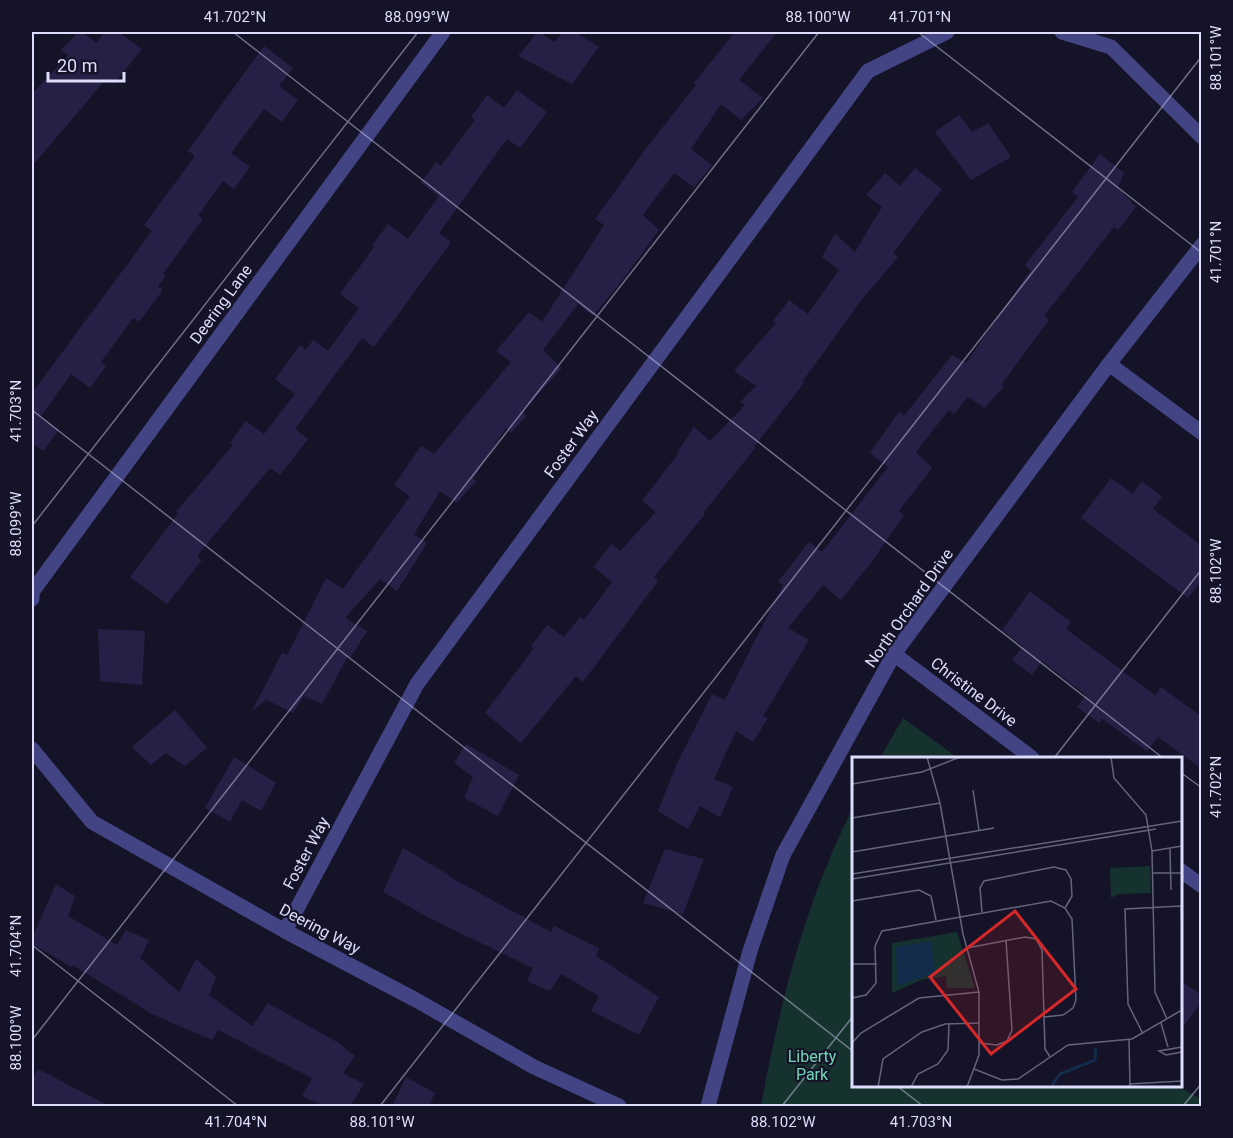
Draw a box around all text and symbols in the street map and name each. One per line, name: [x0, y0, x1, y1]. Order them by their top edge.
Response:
text: 41.702°N: [204, 8, 266, 26]
text: 88.099°W: [384, 8, 450, 26]
text: 88.100°W: [785, 8, 851, 26]
text: 41.701°N: [889, 8, 951, 26]
text: 88.101°W: [1207, 25, 1225, 91]
scale bar: [48, 45, 124, 83]
text: 20 m: [57, 55, 97, 76]
text: 41.701°N: [1207, 221, 1225, 283]
street label: Deering Lane: [186, 261, 256, 347]
text: 41.703°N: [7, 380, 25, 442]
street label: Foster Way: [540, 406, 602, 482]
text: 88.099°W: [7, 491, 25, 557]
text: 88.102°W: [1207, 538, 1225, 604]
street label: North Orchard Drive: [861, 545, 957, 671]
street label: Christine Drive: [927, 653, 1021, 731]
text: 41.702°N: [1207, 756, 1225, 818]
inset map: [852, 757, 1182, 1087]
street label: Foster Way: [279, 813, 333, 892]
street label: Deering Way: [276, 900, 364, 958]
text: 41.704°N: [7, 915, 25, 977]
text: 88.100°W: [7, 1005, 25, 1071]
park label: Liberty Park: [788, 1047, 837, 1084]
text: 41.704°N: [205, 1113, 267, 1131]
text: 88.101°W: [349, 1113, 415, 1131]
text: 88.102°W: [750, 1113, 816, 1131]
text: 41.703°N: [890, 1113, 952, 1131]

